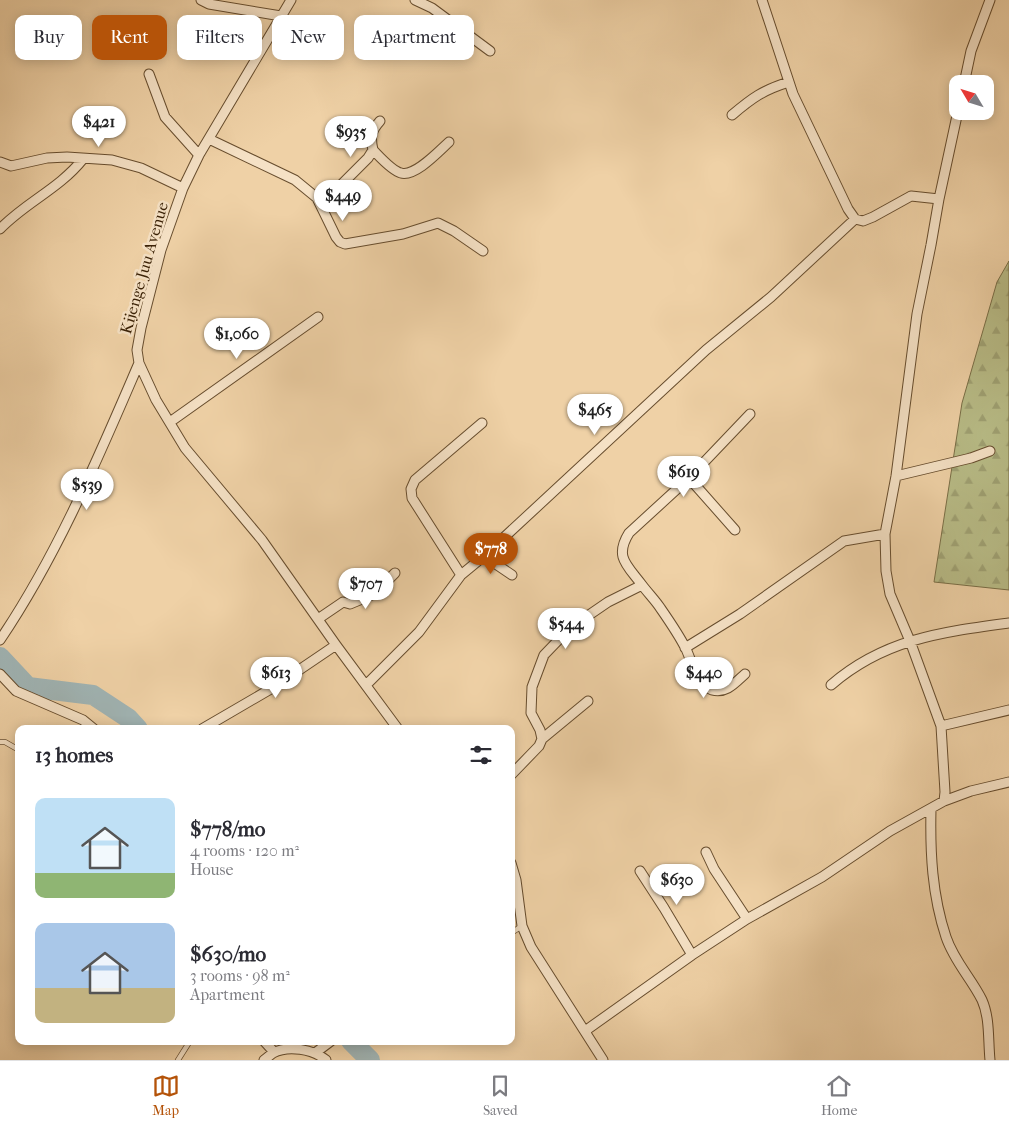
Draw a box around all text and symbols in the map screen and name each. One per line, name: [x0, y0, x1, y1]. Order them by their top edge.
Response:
chip: Buy: [15, 15, 82, 60]
chip: Rent: [92, 15, 167, 60]
chip: Filters: [177, 15, 262, 60]
chip: New: [272, 15, 344, 60]
chip: Apartment: [354, 15, 474, 60]
north arrow: [949, 75, 994, 120]
map controls: [949, 75, 994, 120]
pin: $421: [69, 106, 129, 148]
text: $421: [83, 112, 115, 131]
pin: $935: [321, 116, 381, 158]
text: $935: [336, 122, 366, 141]
pin: $449: [313, 180, 373, 222]
text: $449: [325, 186, 361, 205]
street label: Kijenge Juu Avenue: [116, 200, 172, 336]
pin: $1,060: [196, 318, 278, 360]
text: $1,060: [215, 324, 259, 343]
pin: $465: [565, 394, 625, 436]
text: $465: [578, 400, 612, 419]
pin: $619: [654, 456, 714, 498]
text: $619: [668, 462, 700, 481]
pin: $539: [57, 468, 117, 511]
text: $539: [72, 475, 102, 494]
pin: $778: [461, 532, 521, 575]
text: $778: [475, 539, 507, 558]
pin: $707: [336, 568, 396, 610]
text: $707: [349, 574, 383, 593]
pin: $544: [536, 608, 596, 650]
text: $544: [549, 614, 583, 633]
pin: $613: [246, 656, 306, 699]
pin: $440: [674, 656, 734, 699]
text: $613: [261, 663, 291, 682]
text: $440: [686, 663, 722, 682]
icon: filters: [467, 741, 495, 769]
text: 13 homes: [35, 743, 113, 767]
text: $778/mo: [190, 817, 266, 841]
icon: home: [75, 818, 135, 878]
text: 4 rooms · 120 m²: [190, 841, 299, 860]
text: House: [190, 860, 233, 879]
pin: $630: [647, 864, 707, 906]
text: $630: [661, 870, 693, 889]
text: $630/mo: [190, 942, 266, 966]
icon: home: [75, 943, 135, 1003]
text: 3 rooms · 98 m²: [190, 966, 290, 985]
text: Apartment: [190, 985, 265, 1004]
tab: Map: [152, 1072, 180, 1119]
tab: Saved: [483, 1072, 518, 1119]
tab: Home: [821, 1072, 857, 1119]

